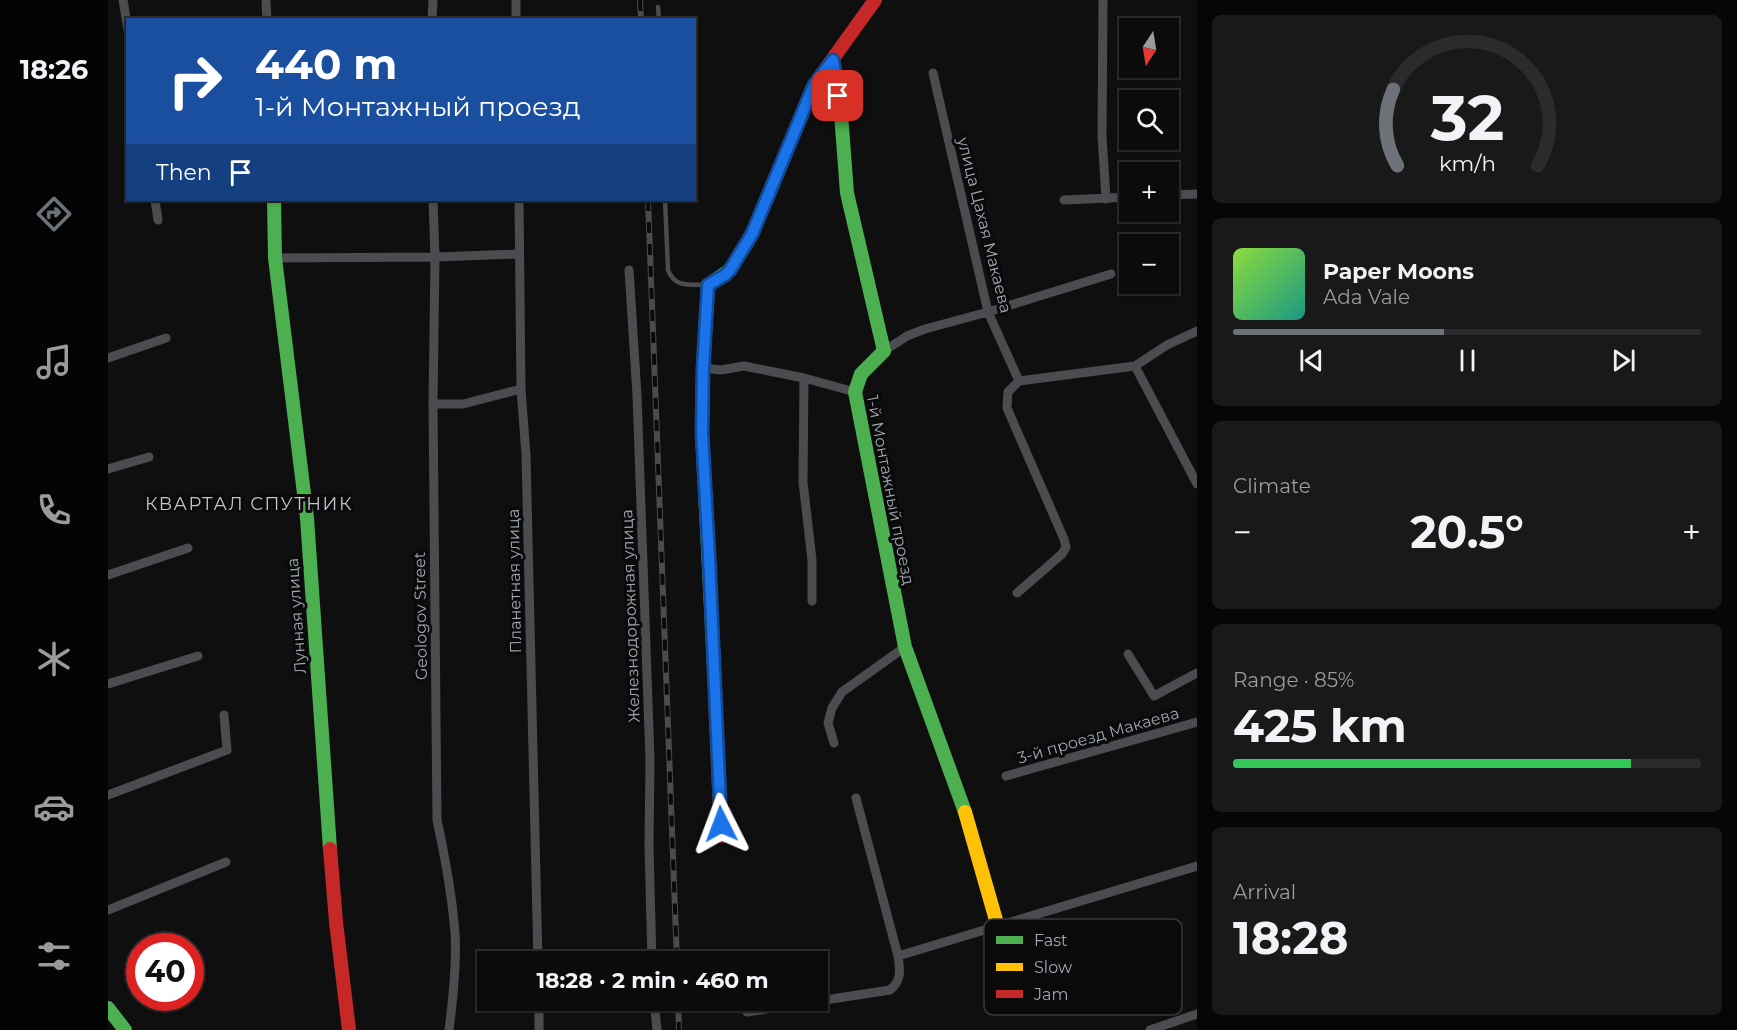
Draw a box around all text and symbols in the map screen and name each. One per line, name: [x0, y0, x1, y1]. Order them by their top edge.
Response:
north arrow: [1119, 18, 1179, 78]
map controls: [1119, 18, 1179, 294]
text: 440 m: [255, 38, 397, 90]
icon: right: [156, 42, 234, 120]
text: 18:26: [20, 53, 88, 86]
pin: [812, 70, 863, 121]
icon: arrive: [821, 79, 854, 112]
text: 32: [1429, 80, 1504, 156]
text: 1-й Монтажный проезд: [255, 90, 581, 123]
button: search: [1119, 90, 1179, 150]
street label: улица Цахая Макаева: [953, 134, 1016, 315]
text: km/h: [1438, 150, 1496, 176]
icon: arrive: [224, 156, 257, 189]
text: Then: [156, 159, 212, 186]
button: +: [1119, 162, 1179, 222]
icon: directions: [33, 193, 75, 235]
button: −: [1119, 234, 1179, 294]
text: Paper Moons: [1323, 258, 1474, 285]
text: Ada Vale: [1323, 285, 1410, 309]
icon: music: [33, 341, 75, 383]
icon: previous: [1295, 344, 1328, 377]
icon: pause: [1451, 344, 1484, 377]
icon: next: [1607, 344, 1640, 377]
street label: 1-й Монтажный проезд: [863, 394, 918, 587]
text: Climate: [1233, 474, 1311, 498]
icon: phone: [33, 489, 75, 531]
district label: КВАРТАЛ СПУТНИК: [145, 493, 353, 515]
text: 20.5°: [1410, 504, 1524, 559]
street label: Планетная улица: [504, 509, 525, 653]
street label: Железнодорожная улица: [617, 509, 644, 723]
text: −: [1233, 512, 1252, 552]
text: +: [1682, 512, 1701, 552]
street label: Geologov Street: [410, 551, 431, 680]
street label: Лунная улица: [283, 557, 310, 675]
icon: climate: [33, 638, 75, 680]
text: Range · 85%: [1233, 668, 1354, 692]
text: 425 km: [1233, 698, 1407, 753]
street label: 3-й проезд Макаева: [1015, 703, 1181, 768]
icon: car: [33, 786, 75, 828]
position arrow: [689, 792, 753, 856]
text: Arrival: [1233, 880, 1296, 904]
text: 18:28: [1233, 910, 1348, 965]
legend: [984, 919, 1182, 1015]
text: Fast: [1034, 931, 1068, 950]
speed limit sign: 40: [126, 933, 204, 1011]
icon: filters: [33, 935, 75, 977]
text: Slow: [1034, 958, 1072, 977]
text: 18:28 · 2 min · 460 m: [536, 967, 769, 994]
text: Jam: [1033, 985, 1068, 1004]

